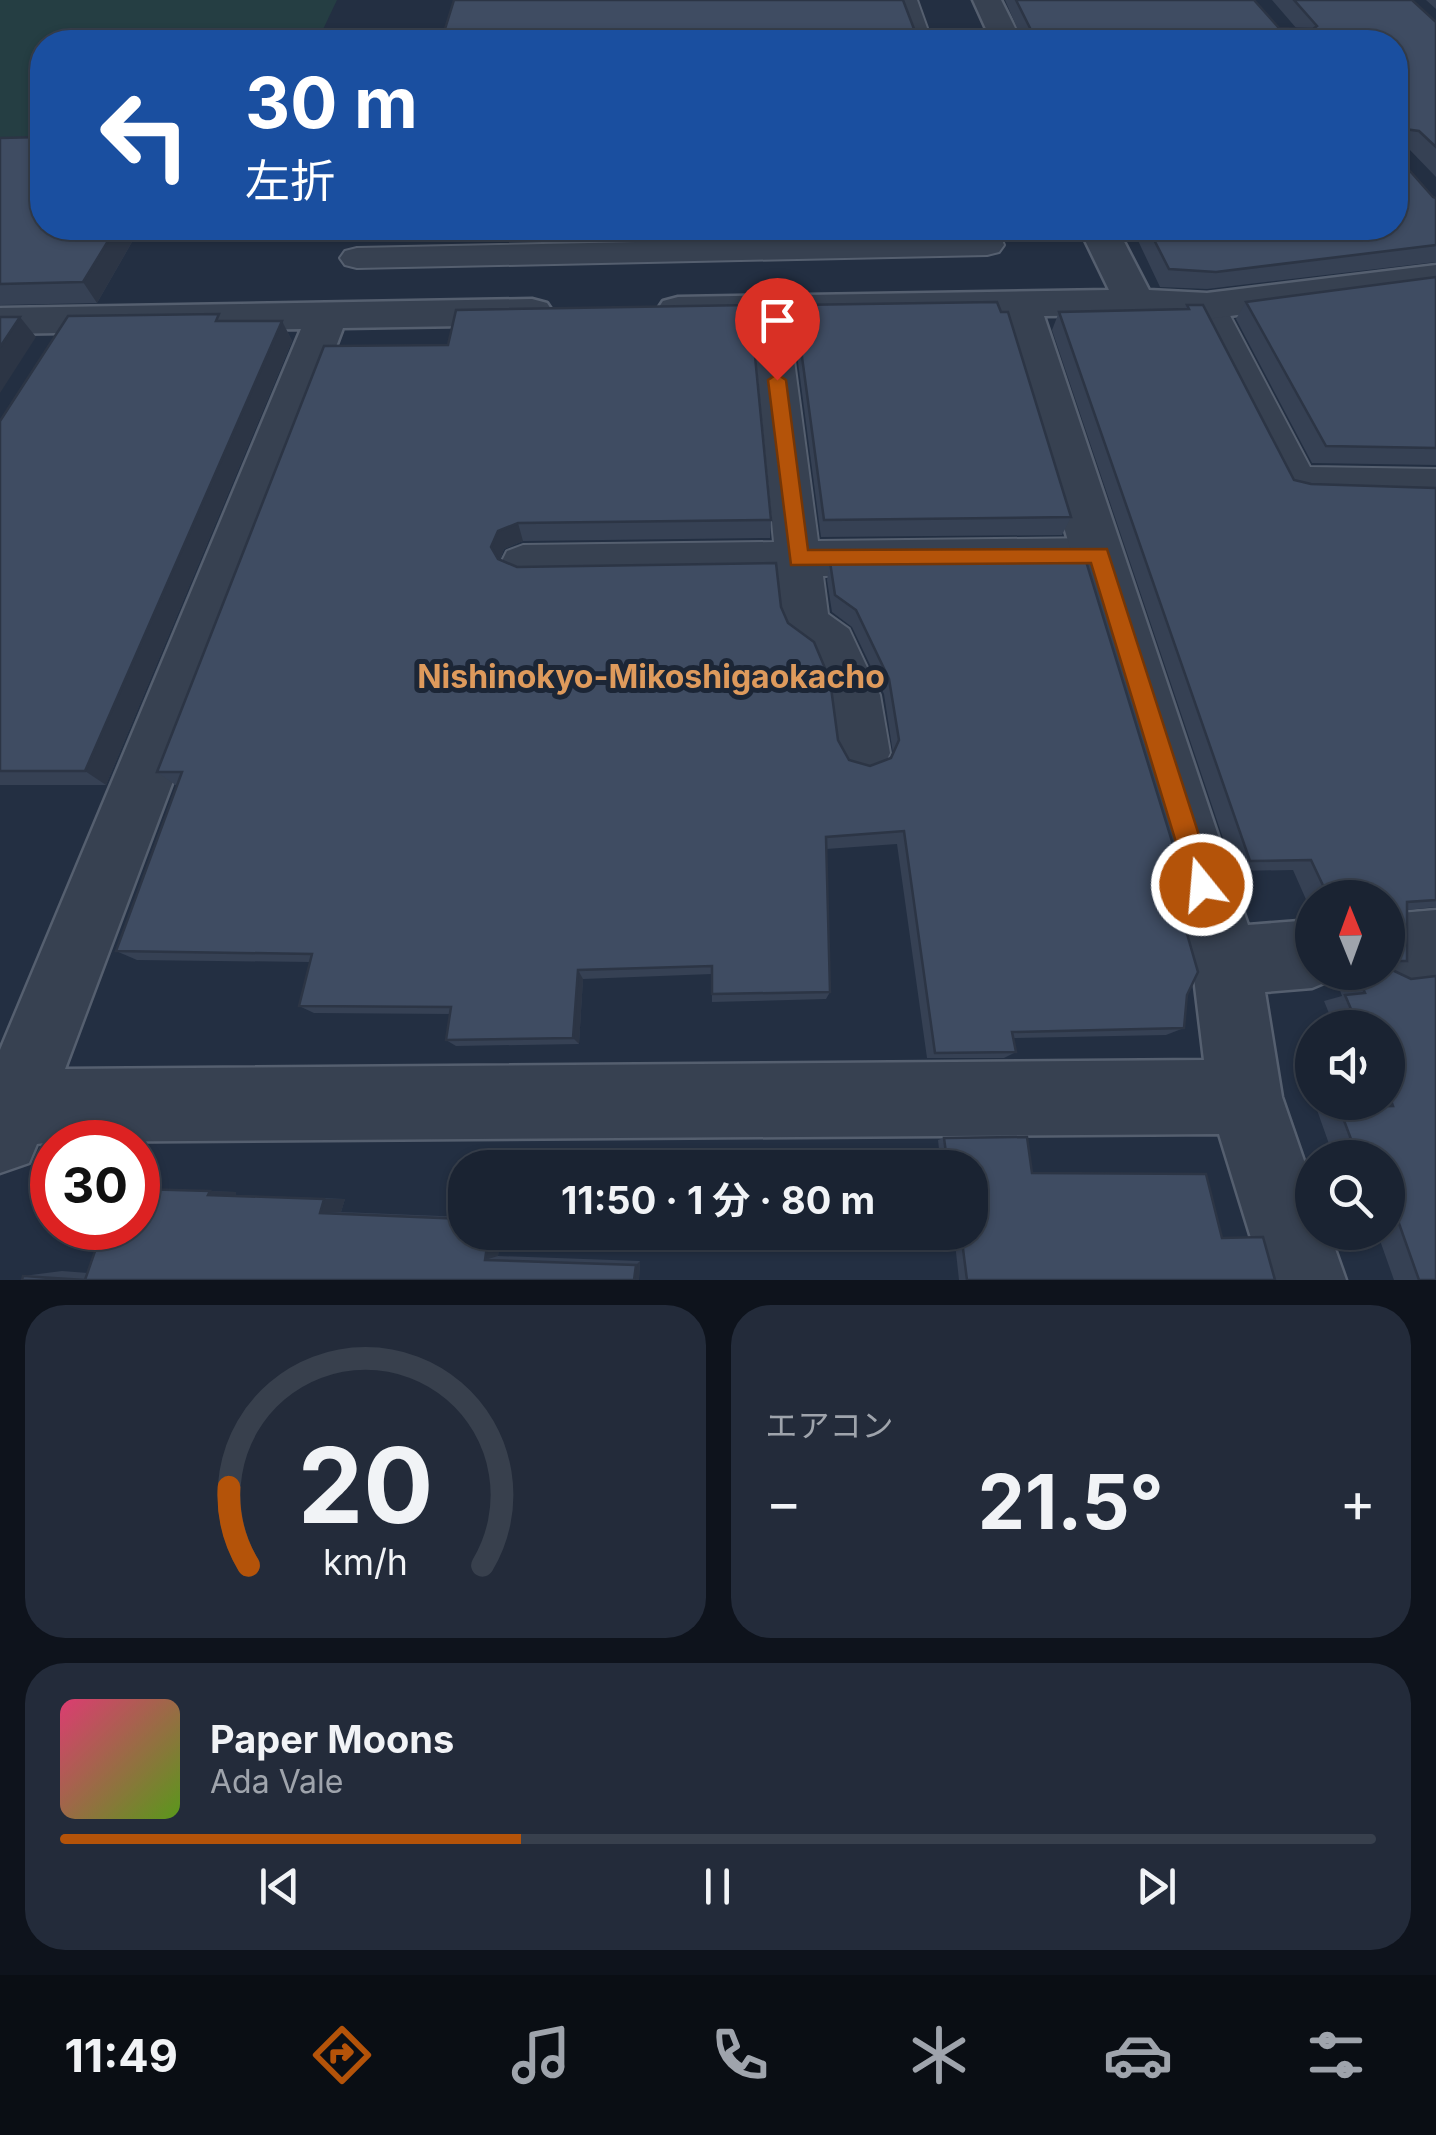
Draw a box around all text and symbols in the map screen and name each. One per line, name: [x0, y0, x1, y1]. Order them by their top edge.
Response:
text: 30 m: [245, 60, 418, 145]
icon: left: [80, 70, 210, 200]
text: 左折: [245, 153, 335, 208]
pin: [735, 278, 820, 381]
icon: arrive: [750, 293, 805, 348]
district label: Nishinokyo-Mikoshigaokacho: [417, 657, 885, 696]
position arrow: [1150, 833, 1254, 937]
north arrow: [1295, 880, 1405, 990]
map controls: [1295, 880, 1405, 1250]
button: sound: [1295, 1010, 1405, 1120]
speed limit sign: 30: [30, 1120, 160, 1250]
button: search: [1295, 1140, 1405, 1250]
text: 11:50 · 1 分 · 80 m: [561, 1177, 875, 1223]
text: エアコン: [766, 1406, 894, 1445]
text: 20: [297, 1422, 433, 1548]
text: 21.5°: [978, 1456, 1164, 1547]
text: −: [766, 1469, 802, 1535]
text: +: [1340, 1469, 1376, 1535]
text: km/h: [323, 1540, 408, 1584]
text: Paper Moons: [210, 1716, 454, 1762]
text: Ada Vale: [210, 1762, 343, 1801]
icon: previous: [252, 1859, 307, 1914]
icon: pause: [690, 1859, 745, 1914]
icon: next: [1129, 1859, 1184, 1914]
icon: directions: [307, 2020, 377, 2090]
icon: music: [506, 2020, 576, 2090]
icon: phone: [705, 2020, 775, 2090]
icon: climate: [904, 2020, 974, 2090]
icon: car: [1103, 2020, 1173, 2090]
icon: filters: [1301, 2020, 1371, 2090]
text: 11:49: [64, 2028, 178, 2083]

